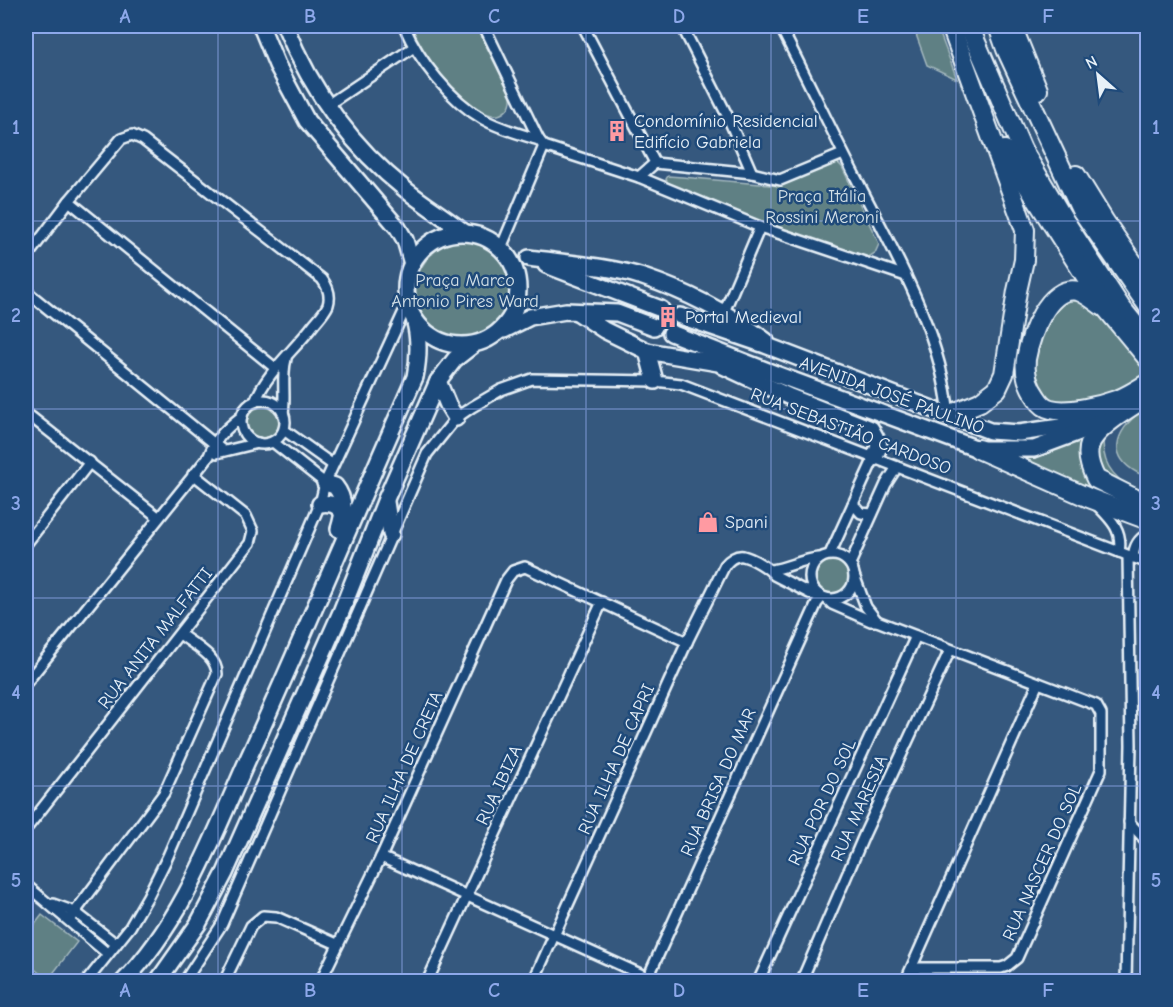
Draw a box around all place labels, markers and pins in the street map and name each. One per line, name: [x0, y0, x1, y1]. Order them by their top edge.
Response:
place label: Condomínio Residencial Edifício Gabriela: [634, 111, 818, 153]
building icon: Condomínio Residencial Edifício Gabriela: [605, 119, 629, 143]
building icon: Portal Medieval: [656, 305, 680, 329]
place label: Portal Medieval: [685, 307, 802, 328]
shop icon: Spani: [696, 510, 720, 534]
place label: Spani: [725, 512, 768, 533]

